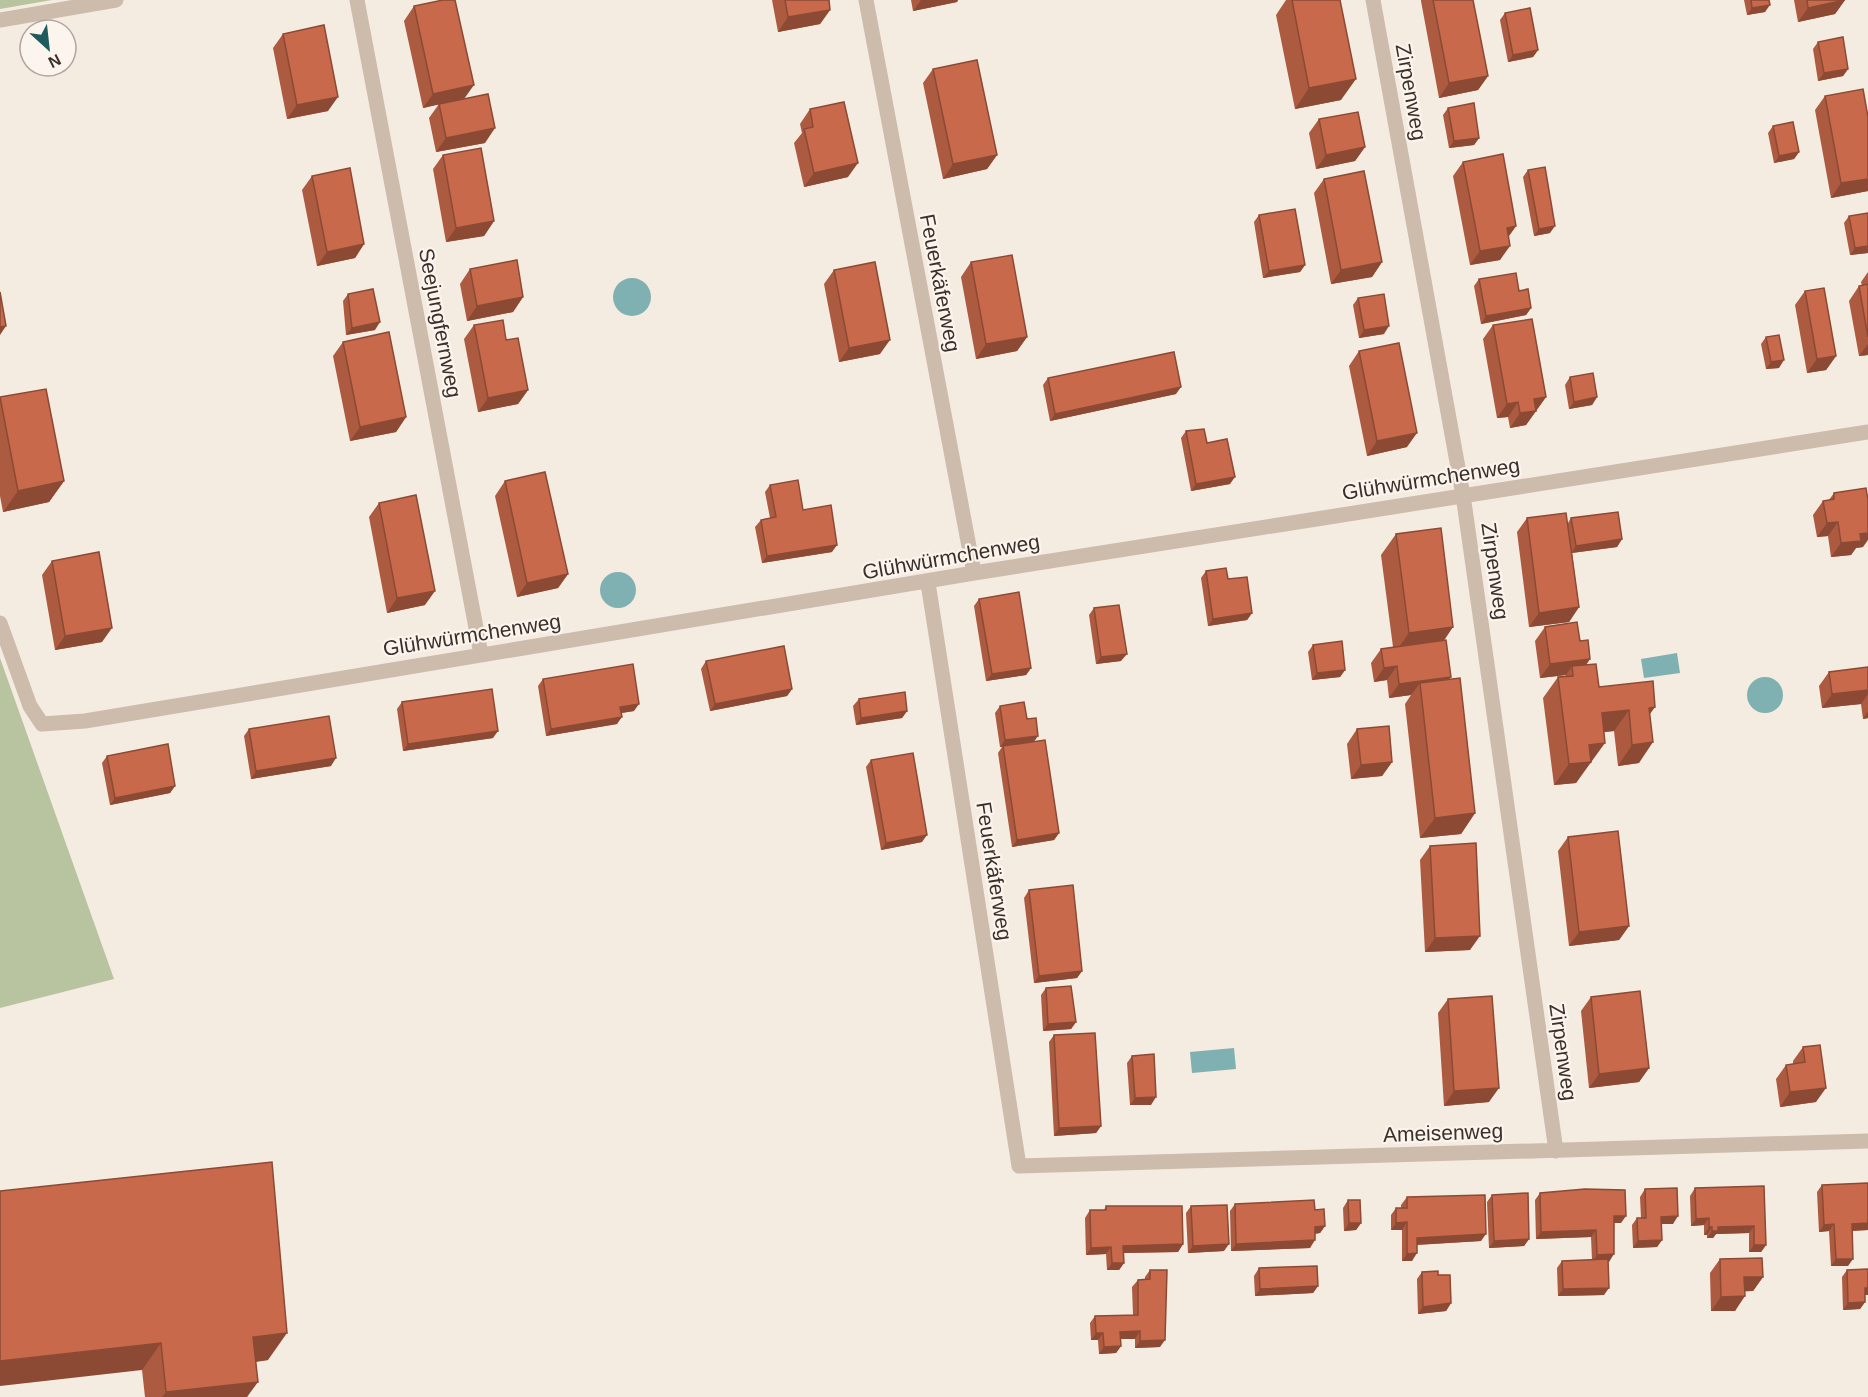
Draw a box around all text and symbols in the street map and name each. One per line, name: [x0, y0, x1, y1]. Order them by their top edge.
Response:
north arrow: [18, 18, 78, 78]
street label: Zirpenweg: [1392, 42, 1431, 142]
text: N: [46, 51, 64, 71]
street label: Feuerkäferweg: [916, 212, 965, 354]
street label: Seejungfernweg: [415, 246, 466, 400]
street label: Glühwürmchenweg: [1340, 453, 1521, 504]
street label: Zirpenweg: [1477, 521, 1514, 621]
street label: Glühwürmchenweg: [860, 530, 1041, 583]
street label: Glühwürmchenweg: [381, 609, 562, 660]
street label: Feuerkäferweg: [972, 800, 1017, 942]
street label: Zirpenweg: [1545, 1002, 1582, 1102]
street label: Ameisenweg: [1383, 1119, 1503, 1146]

